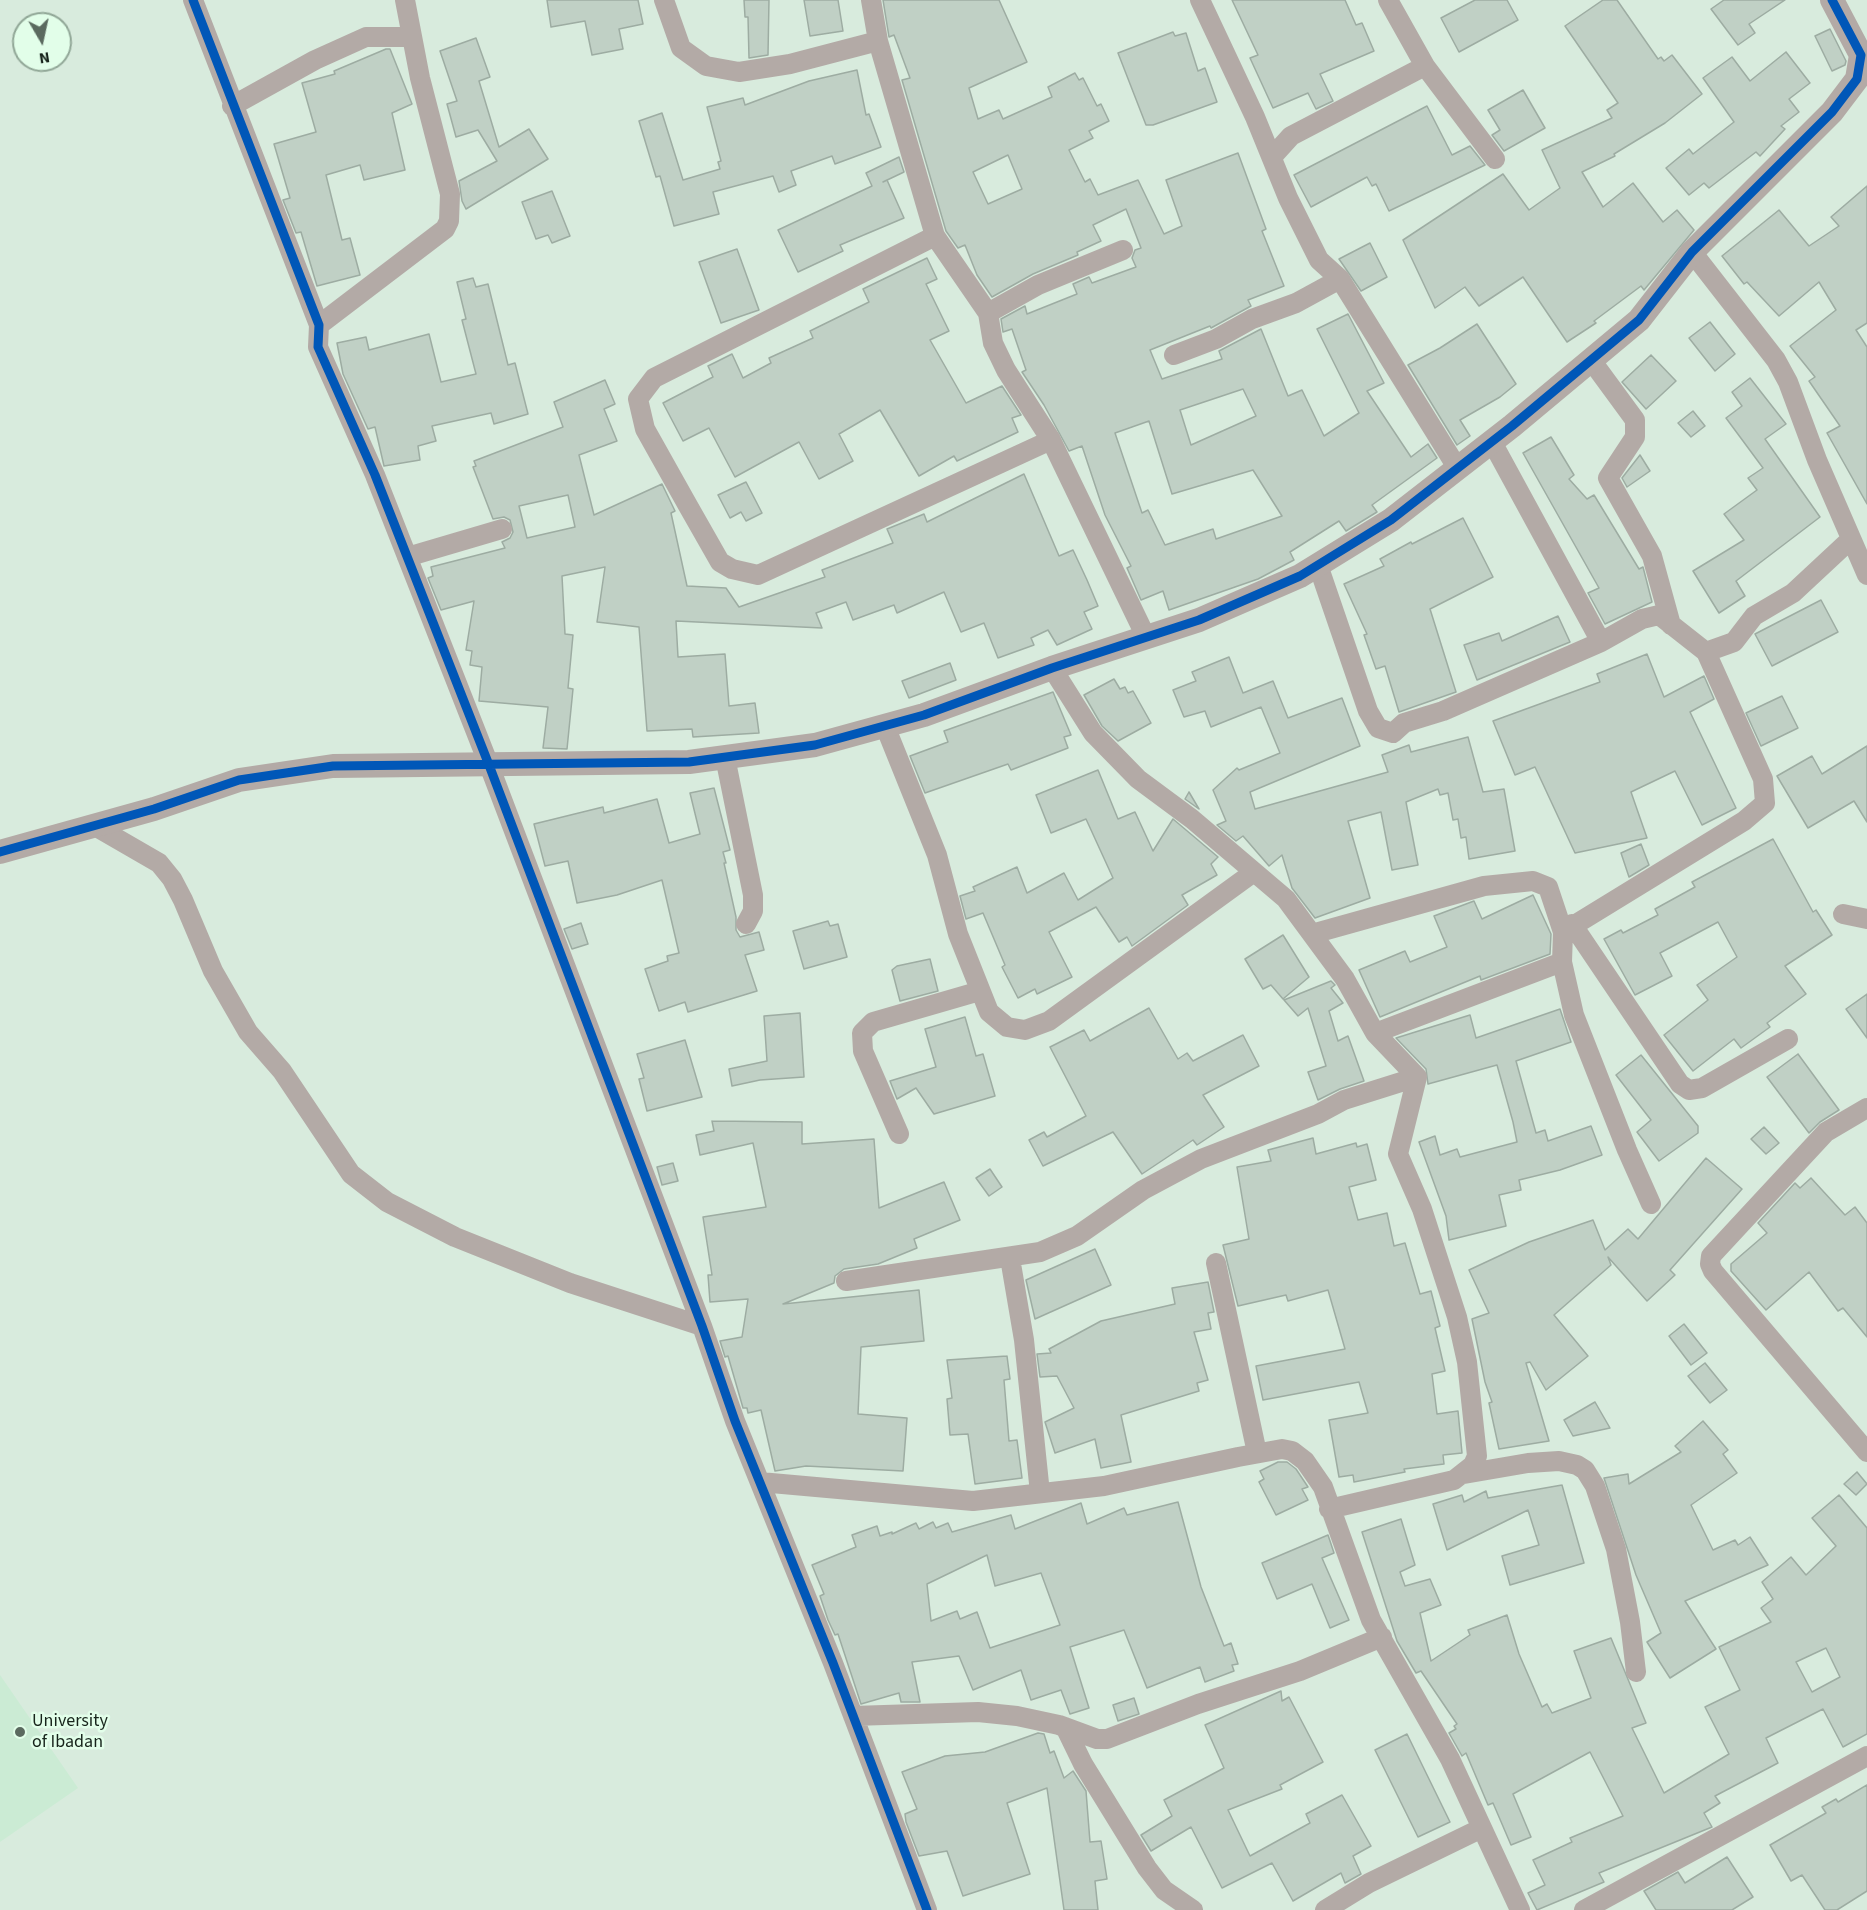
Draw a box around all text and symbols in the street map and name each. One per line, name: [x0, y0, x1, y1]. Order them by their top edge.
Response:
north arrow: [12, 12, 72, 72]
text: N: [38, 46, 51, 69]
place label: University of Ibadan: [32, 1711, 108, 1754]
marker: University of Ibadan: [13, 1725, 27, 1739]

